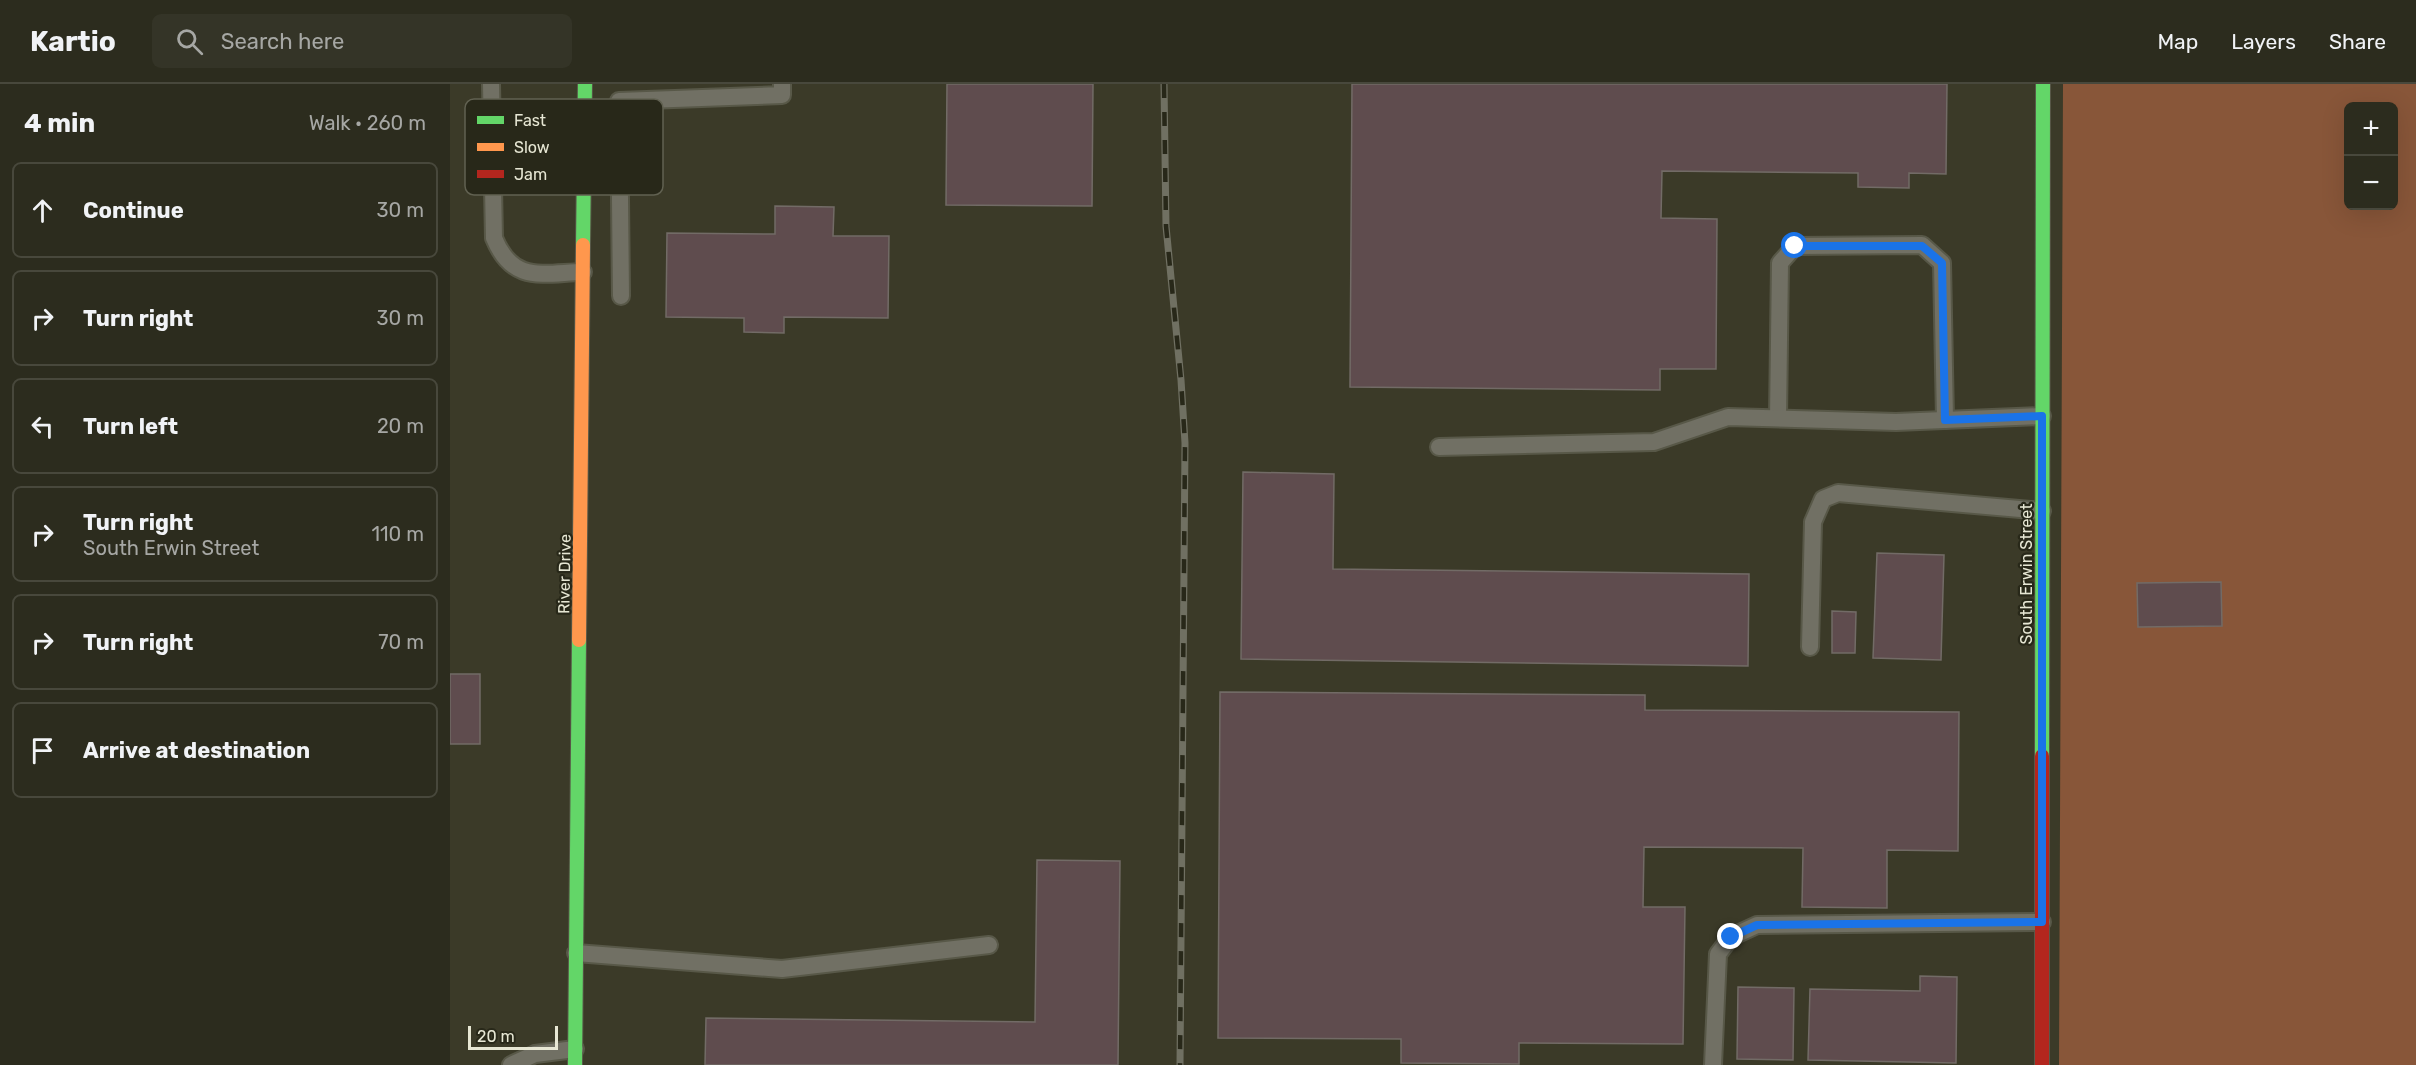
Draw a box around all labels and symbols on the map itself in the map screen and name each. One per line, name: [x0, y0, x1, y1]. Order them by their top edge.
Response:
legend: [465, 99, 663, 195]
text: Fast: [514, 111, 546, 130]
text: Slow: [514, 138, 550, 157]
text: Jam: [514, 165, 547, 184]
route start: [1781, 232, 1807, 258]
street label: South Erwin Street: [2017, 503, 2036, 645]
street label: River Drive: [554, 534, 575, 614]
route end: [1717, 923, 1743, 949]
scale bar: [468, 1023, 558, 1050]

